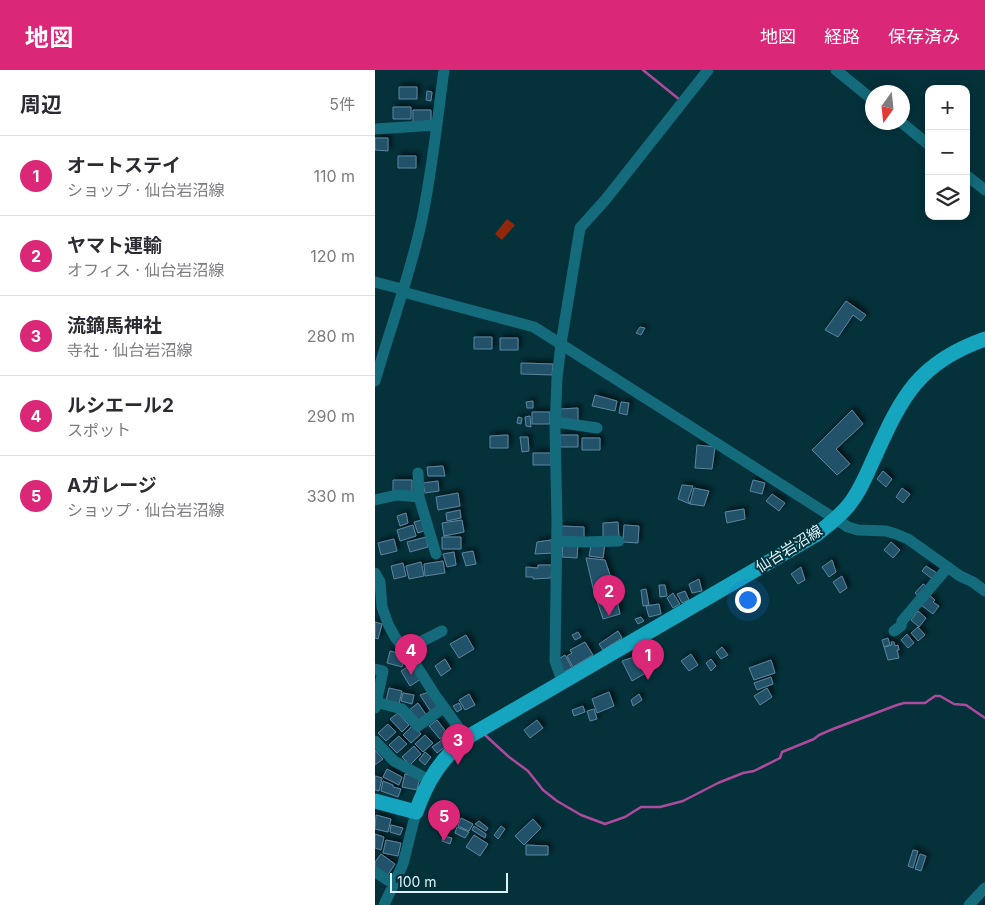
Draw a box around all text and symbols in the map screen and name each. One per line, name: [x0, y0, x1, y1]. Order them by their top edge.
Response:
text: 地図: [25, 23, 73, 52]
text: 地図: [760, 26, 796, 47]
text: 経路: [824, 26, 860, 47]
text: 保存済み: [888, 26, 960, 47]
north arrow: [865, 85, 910, 130]
map controls: [925, 85, 970, 220]
button: +: [925, 85, 970, 130]
text: 周辺: [20, 92, 62, 117]
text: 5件: [329, 94, 355, 114]
button: −: [925, 130, 970, 175]
text: オートステイ: [67, 154, 181, 177]
text: 1: [33, 166, 39, 186]
text: 110 m: [313, 166, 355, 186]
button: layers: [925, 175, 970, 220]
text: ショップ · 仙台岩沼線: [67, 180, 225, 200]
text: ヤマト運輸: [67, 234, 162, 257]
text: 2: [31, 246, 41, 266]
text: 120 m: [310, 246, 355, 266]
text: オフィス · 仙台岩沼線: [67, 260, 224, 280]
text: 流鏑馬神社: [67, 314, 162, 337]
text: 3: [31, 326, 41, 346]
text: 280 m: [307, 326, 355, 346]
text: 寺社 · 仙台岩沼線: [67, 340, 193, 360]
text: ルシエール2: [67, 394, 174, 417]
text: 4: [31, 406, 41, 426]
text: 290 m: [307, 406, 355, 426]
text: スポット: [67, 420, 131, 440]
text: Aガレージ: [67, 474, 157, 497]
text: 5: [31, 486, 41, 506]
text: 330 m: [307, 486, 355, 506]
text: ショップ · 仙台岩沼線: [67, 500, 225, 520]
street label: 仙台岩沼線: [752, 521, 826, 577]
pin: 2: [593, 575, 625, 616]
your location: [735, 587, 761, 613]
pin: 4: [395, 634, 427, 675]
pin: 1: [632, 639, 664, 680]
pin: 3: [442, 724, 474, 765]
pin: 5: [428, 800, 460, 841]
scale bar: [390, 870, 507, 893]
text: 100 m: [397, 873, 437, 890]

